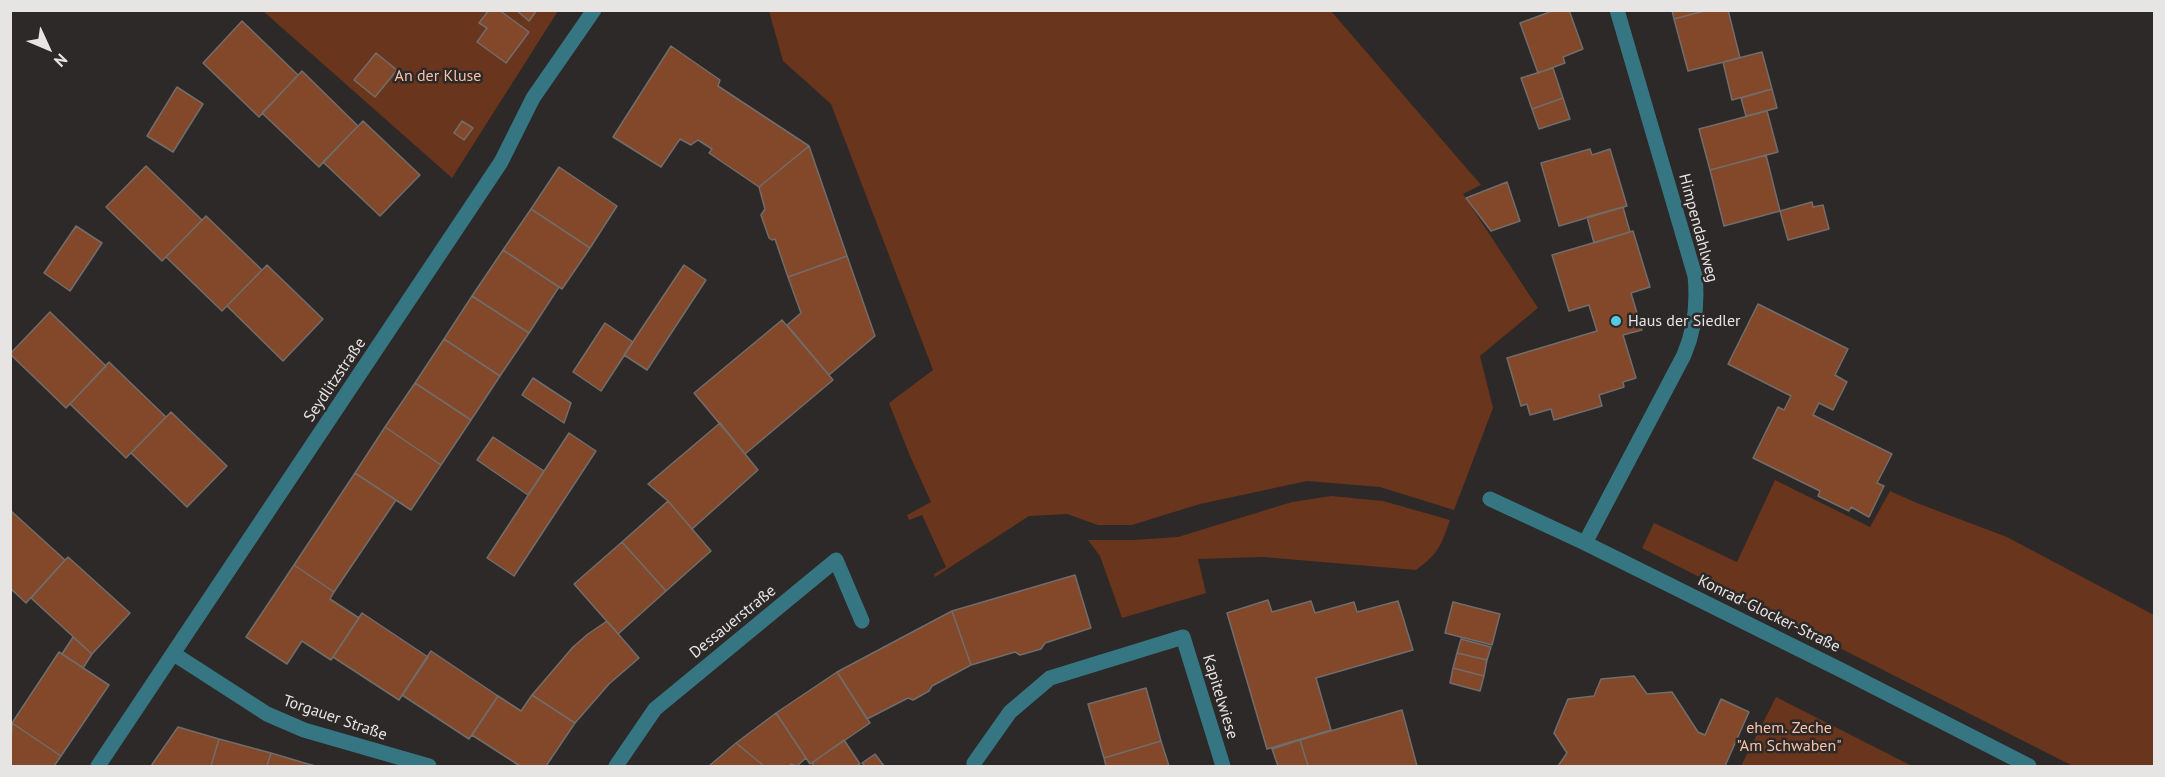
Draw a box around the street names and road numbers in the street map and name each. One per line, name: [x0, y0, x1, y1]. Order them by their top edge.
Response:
street label: Himpendahlweg: [1674, 172, 1722, 284]
street label: Seydlitzstraße: [300, 334, 370, 426]
street label: Konrad-Glocker-Straße: [1695, 571, 1843, 657]
street label: Dessauerstraße: [686, 581, 780, 663]
street label: Kapitelwiese: [1198, 652, 1242, 742]
street label: Torgauer Straße: [280, 691, 390, 745]

